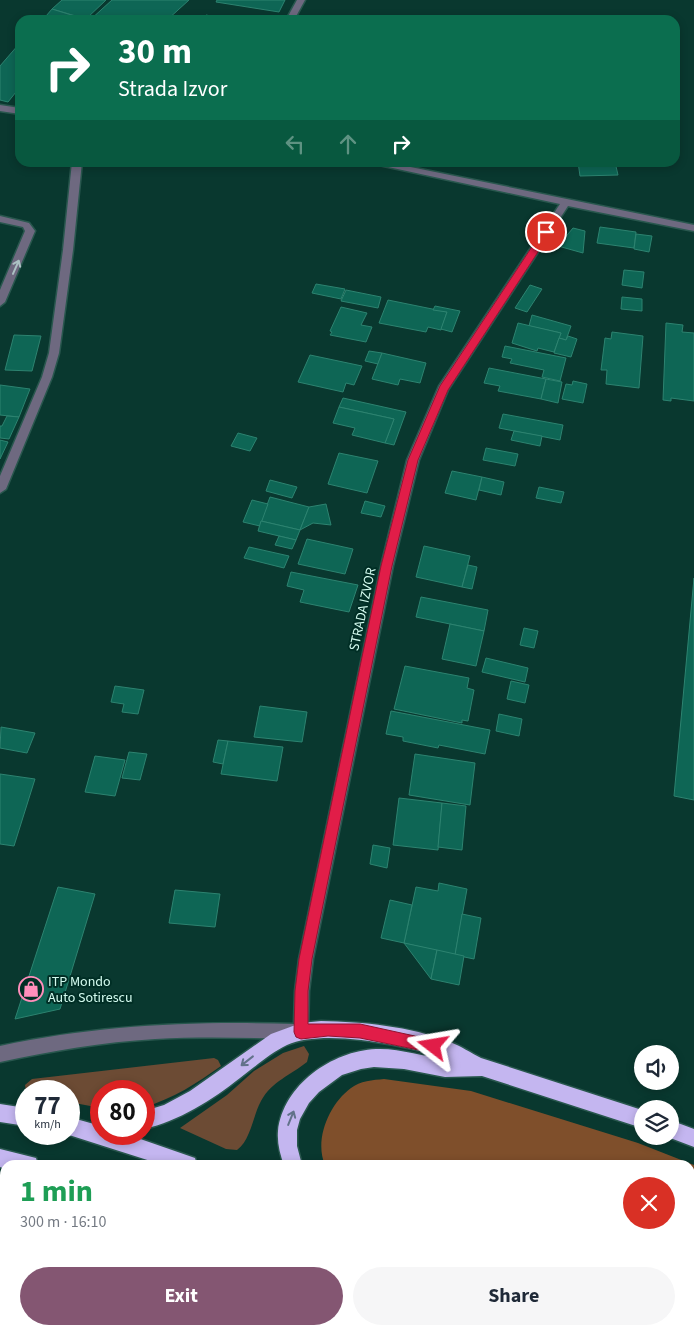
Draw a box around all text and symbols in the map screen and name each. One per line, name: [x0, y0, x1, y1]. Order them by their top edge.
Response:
text: 30 m: [118, 27, 192, 77]
icon: right: [35, 35, 100, 100]
text: Strada Izvor: [118, 73, 227, 105]
icon: left: [281, 130, 309, 158]
icon: ahead: [334, 130, 362, 158]
icon: right: [387, 130, 415, 158]
pin: [525, 211, 567, 253]
icon: arrive: [532, 218, 560, 246]
one-way arrow: [11, 260, 21, 275]
street label: STRADA IZVOR: [344, 566, 382, 653]
place label: ITP Mondo Auto Sotirescu: [48, 972, 133, 1008]
shop icon: ITP Mondo Auto Sotirescu: [18, 976, 44, 1002]
position arrow: [406, 1019, 458, 1071]
map controls: [634, 1045, 679, 1145]
button: sound: [634, 1045, 679, 1090]
one-way arrow: [240, 1056, 254, 1066]
speed limit sign: 80: [90, 1080, 155, 1145]
text: 77: [34, 1088, 61, 1124]
button: layers: [634, 1100, 679, 1145]
one-way arrow: [287, 1111, 297, 1126]
text: km/h: [34, 1116, 61, 1133]
text: 1 min: [20, 1170, 93, 1213]
button: close: [623, 1177, 675, 1229]
text: 300 m · 16:10: [20, 1211, 107, 1233]
button: Exit: [20, 1267, 343, 1325]
button: Share: [353, 1267, 675, 1325]

